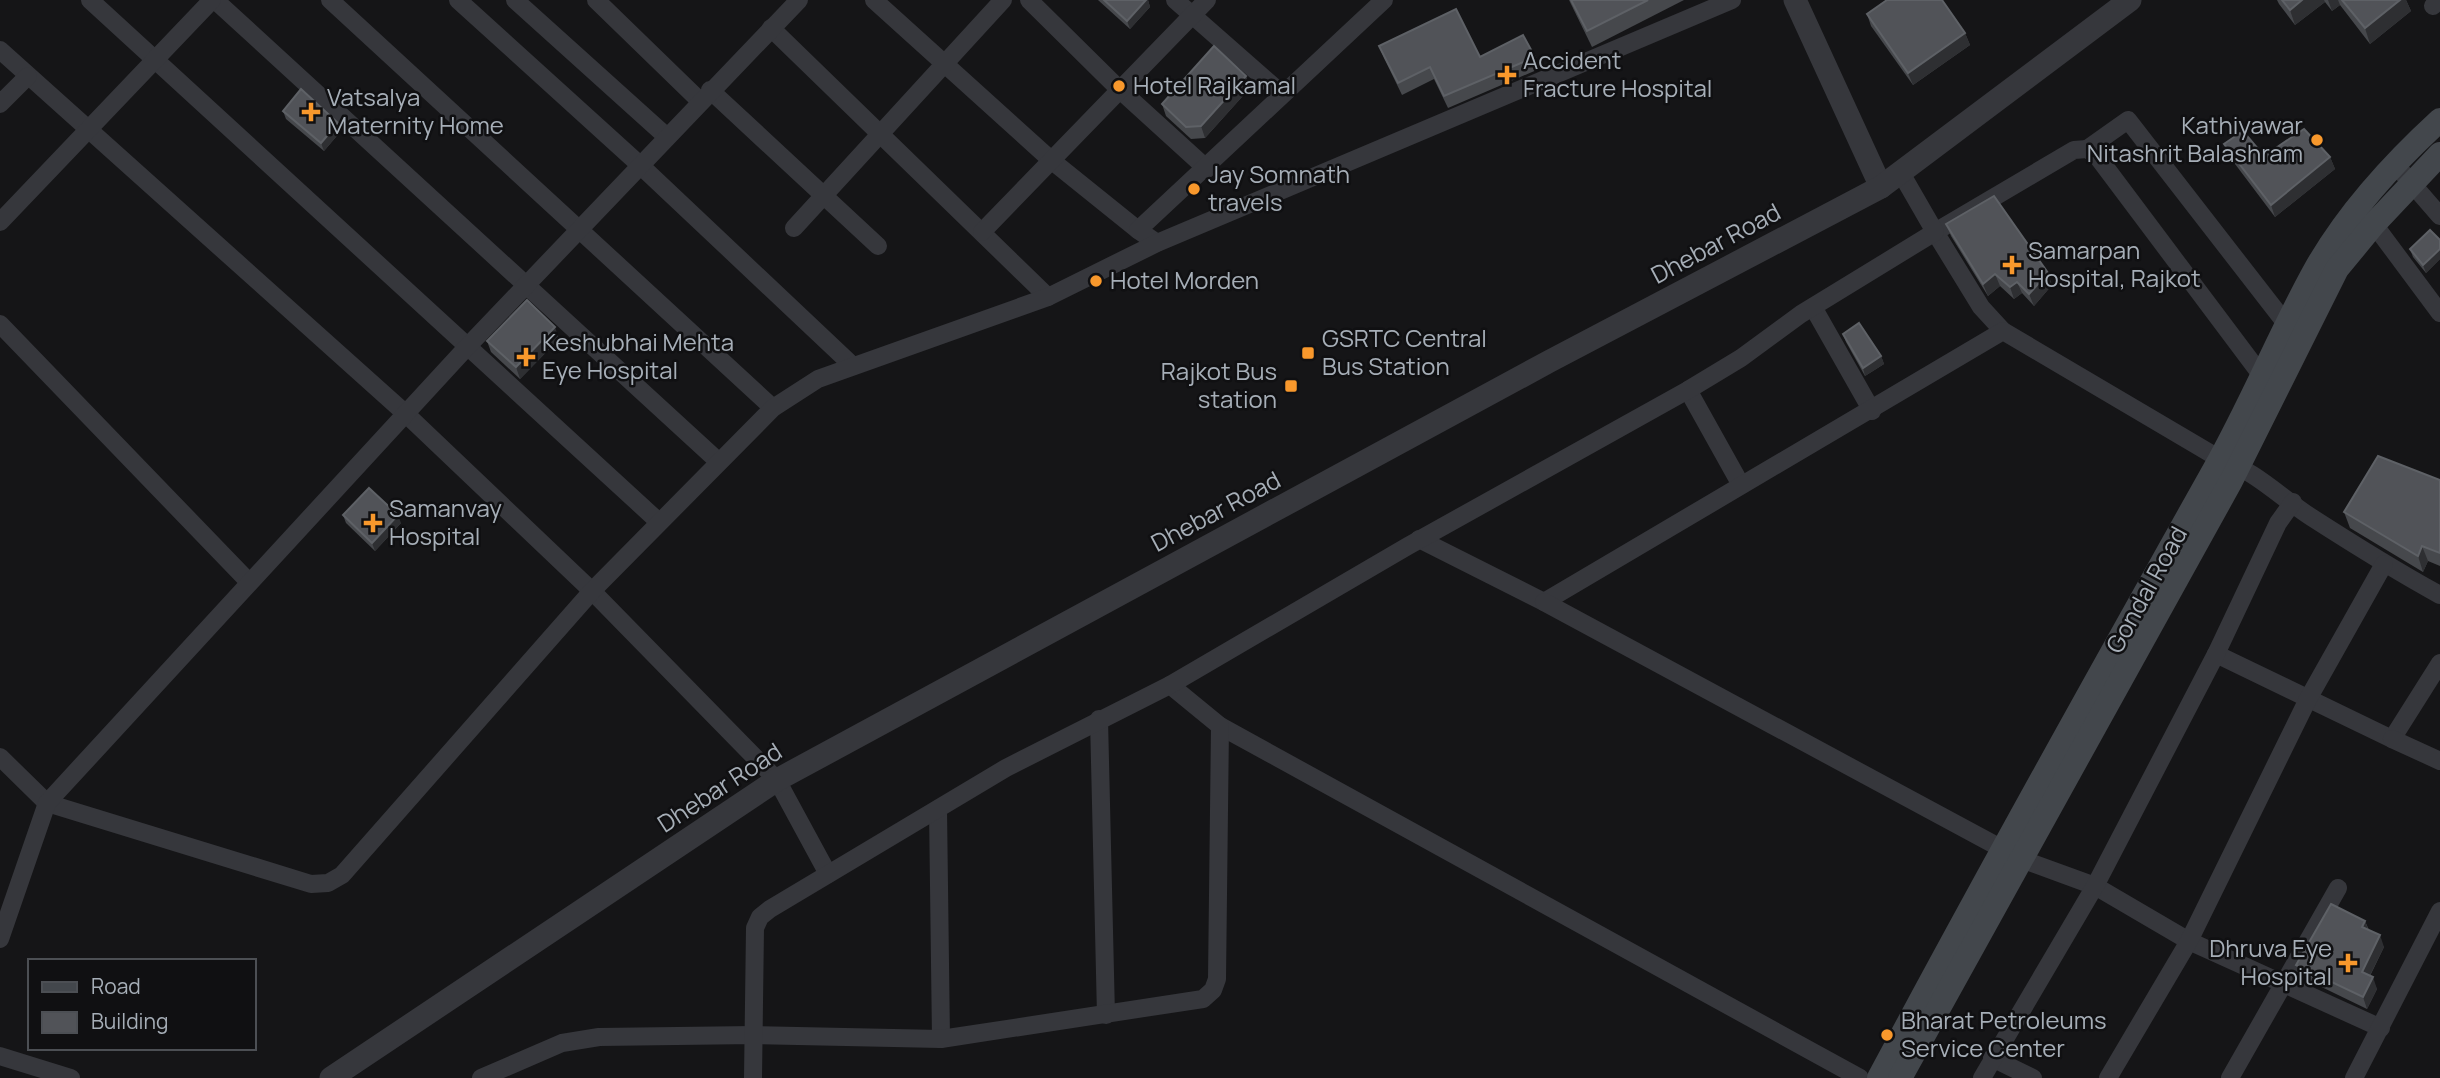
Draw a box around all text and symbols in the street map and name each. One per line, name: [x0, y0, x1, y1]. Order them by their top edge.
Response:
place label: Accident Fracture Hospital: [1523, 43, 1712, 104]
marker: Accident Fracture Hospital: [1497, 65, 1517, 85]
place label: Hotel Rajkamal: [1133, 68, 1296, 101]
marker: Hotel Rajkamal: [1111, 78, 1127, 94]
place label: Vatsalya Maternity Home: [327, 80, 504, 141]
marker: Vatsalya Maternity Home: [301, 102, 321, 122]
place label: Kathiyawar Nitashrit Balashram: [2087, 108, 2303, 169]
marker: Kathiyawar Nitashrit Balashram: [2309, 132, 2325, 148]
place label: Jay Somnath travels: [1208, 157, 1350, 218]
marker: Jay Somnath travels: [1186, 181, 1202, 197]
street label: Dhebar Road: [1645, 195, 1786, 291]
place label: Samarpan Hospital, Rajkot: [2028, 233, 2201, 294]
marker: Samarpan Hospital, Rajkot: [2002, 255, 2022, 275]
place label: Hotel Morden: [1110, 263, 1259, 296]
marker: Hotel Morden: [1088, 273, 1104, 289]
place label: GSRTC Central Bus Station: [1322, 321, 1487, 382]
place label: Keshubhai Mehta Eye Hospital: [542, 325, 734, 386]
marker: GSRTC Central Bus Station: [1300, 345, 1316, 361]
marker: Keshubhai Mehta Eye Hospital: [516, 347, 536, 367]
place label: Rajkot Bus station: [1161, 354, 1277, 415]
marker: Rajkot Bus station: [1283, 378, 1299, 394]
street label: Dhebar Road: [1145, 463, 1286, 559]
place label: Samanvay Hospital: [389, 491, 502, 552]
marker: Samanvay Hospital: [363, 513, 383, 533]
street label: Gondal Road: [2097, 520, 2194, 659]
street label: Dhebar Road: [651, 734, 788, 839]
place label: Dhruva Eye Hospital: [2209, 931, 2332, 992]
marker: Dhruva Eye Hospital: [2338, 953, 2358, 973]
legend: [28, 959, 256, 1050]
text: Road: [91, 972, 141, 1000]
place label: Bharat Petroleums Service Center: [1901, 1003, 2107, 1064]
text: Building: [91, 1007, 168, 1035]
marker: Bharat Petroleums Service Center: [1879, 1027, 1895, 1043]

